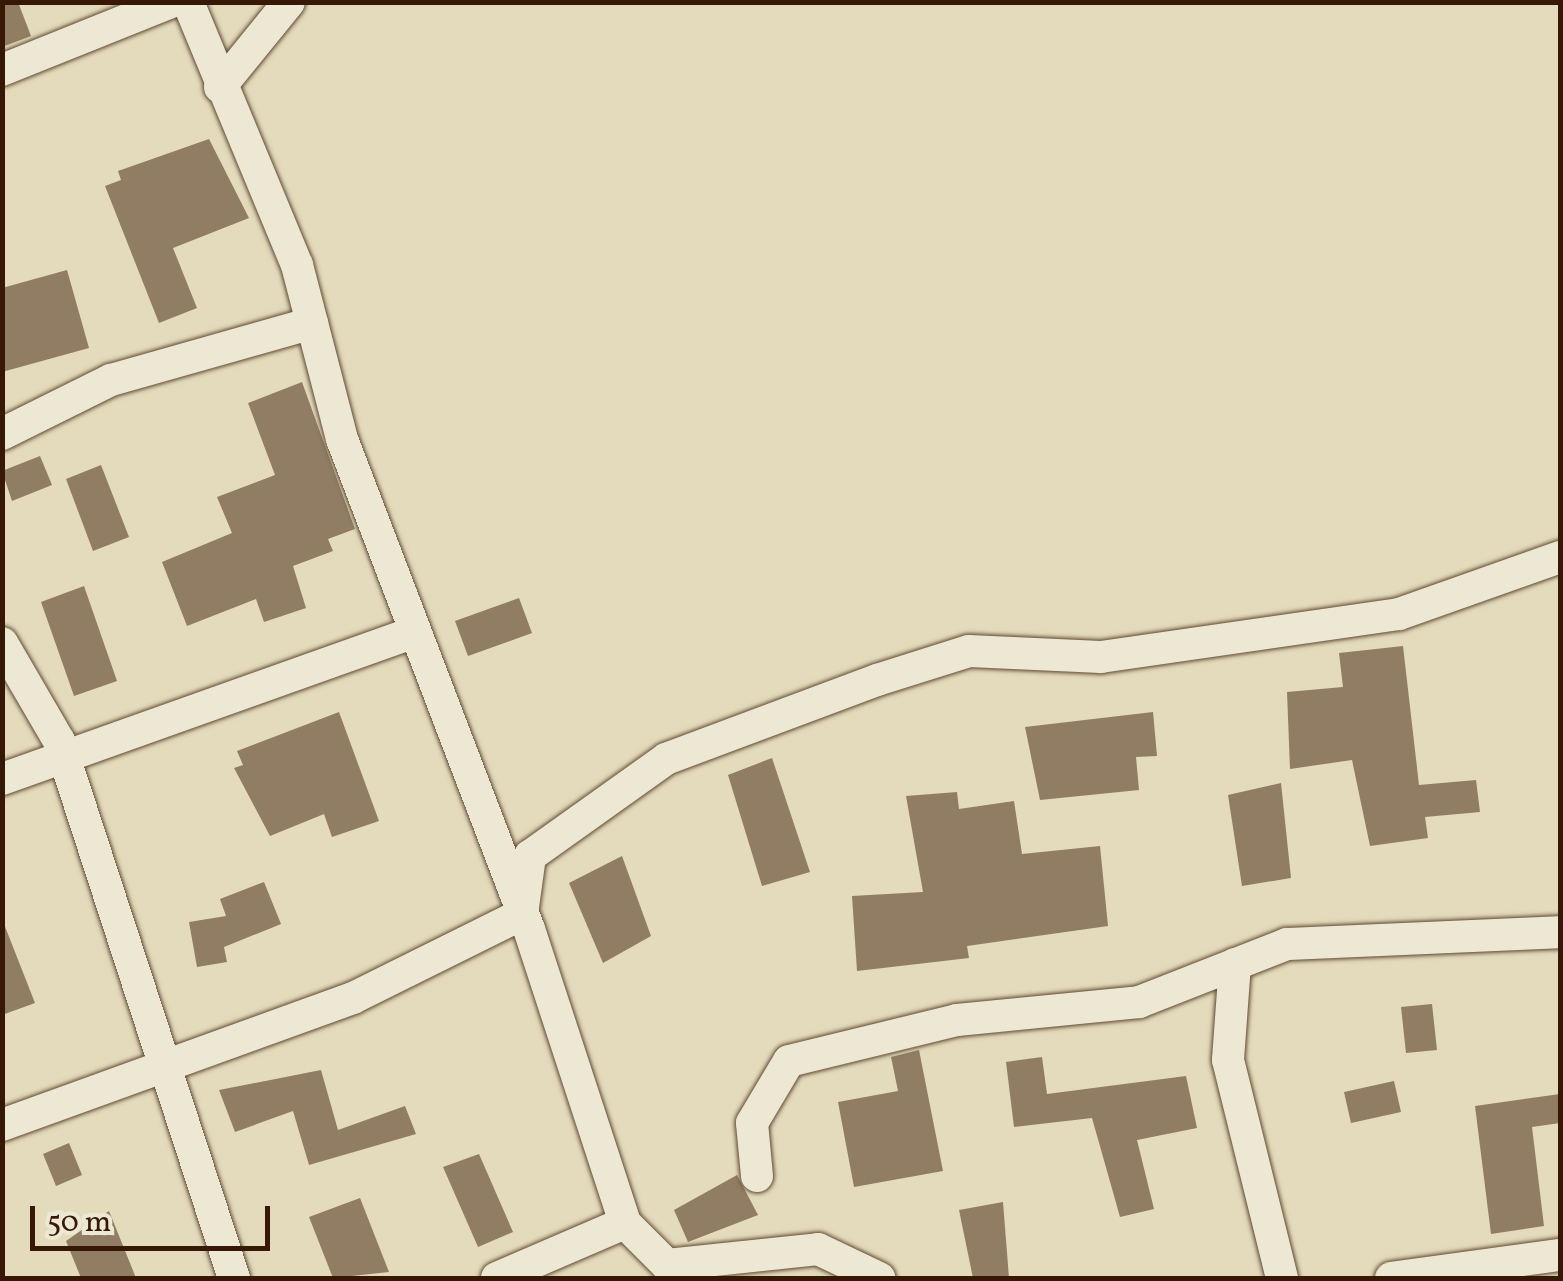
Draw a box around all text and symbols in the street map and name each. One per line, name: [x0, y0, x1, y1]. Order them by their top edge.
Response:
scale bar: [35, 1186, 275, 1248]
text: 50 m: [47, 1202, 111, 1244]

